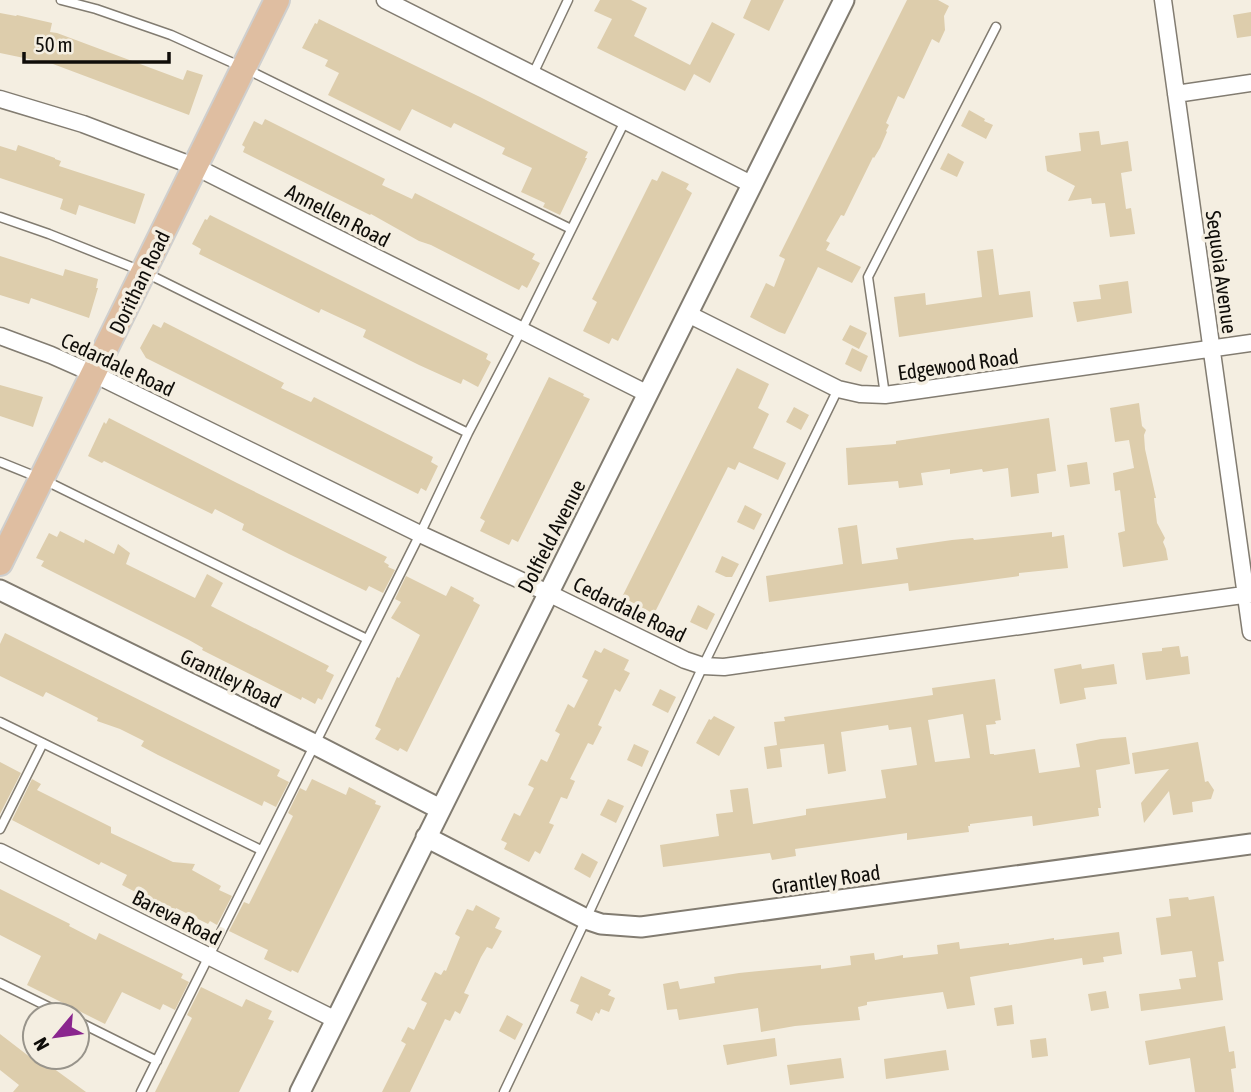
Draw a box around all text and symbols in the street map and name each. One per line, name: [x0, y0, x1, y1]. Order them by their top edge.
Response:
scale bar: [24, 21, 170, 65]
text: 50 m: [35, 32, 73, 56]
street label: Annellen Road: [282, 178, 394, 252]
street label: Sequoia Avenue: [1202, 209, 1242, 335]
street label: Dorithan Road: [104, 226, 174, 338]
street label: Cedardale Road: [57, 327, 179, 401]
street label: Edgewood Road: [896, 344, 1020, 384]
street label: Dolfield Avenue: [512, 475, 590, 597]
street label: Cedardale Road: [570, 571, 690, 647]
street label: Grantley Road: [177, 643, 285, 713]
street label: Grantley Road: [770, 860, 882, 898]
street label: Bareva Road: [129, 884, 225, 950]
north arrow: [21, 1001, 91, 1071]
text: N: [29, 1034, 53, 1054]

